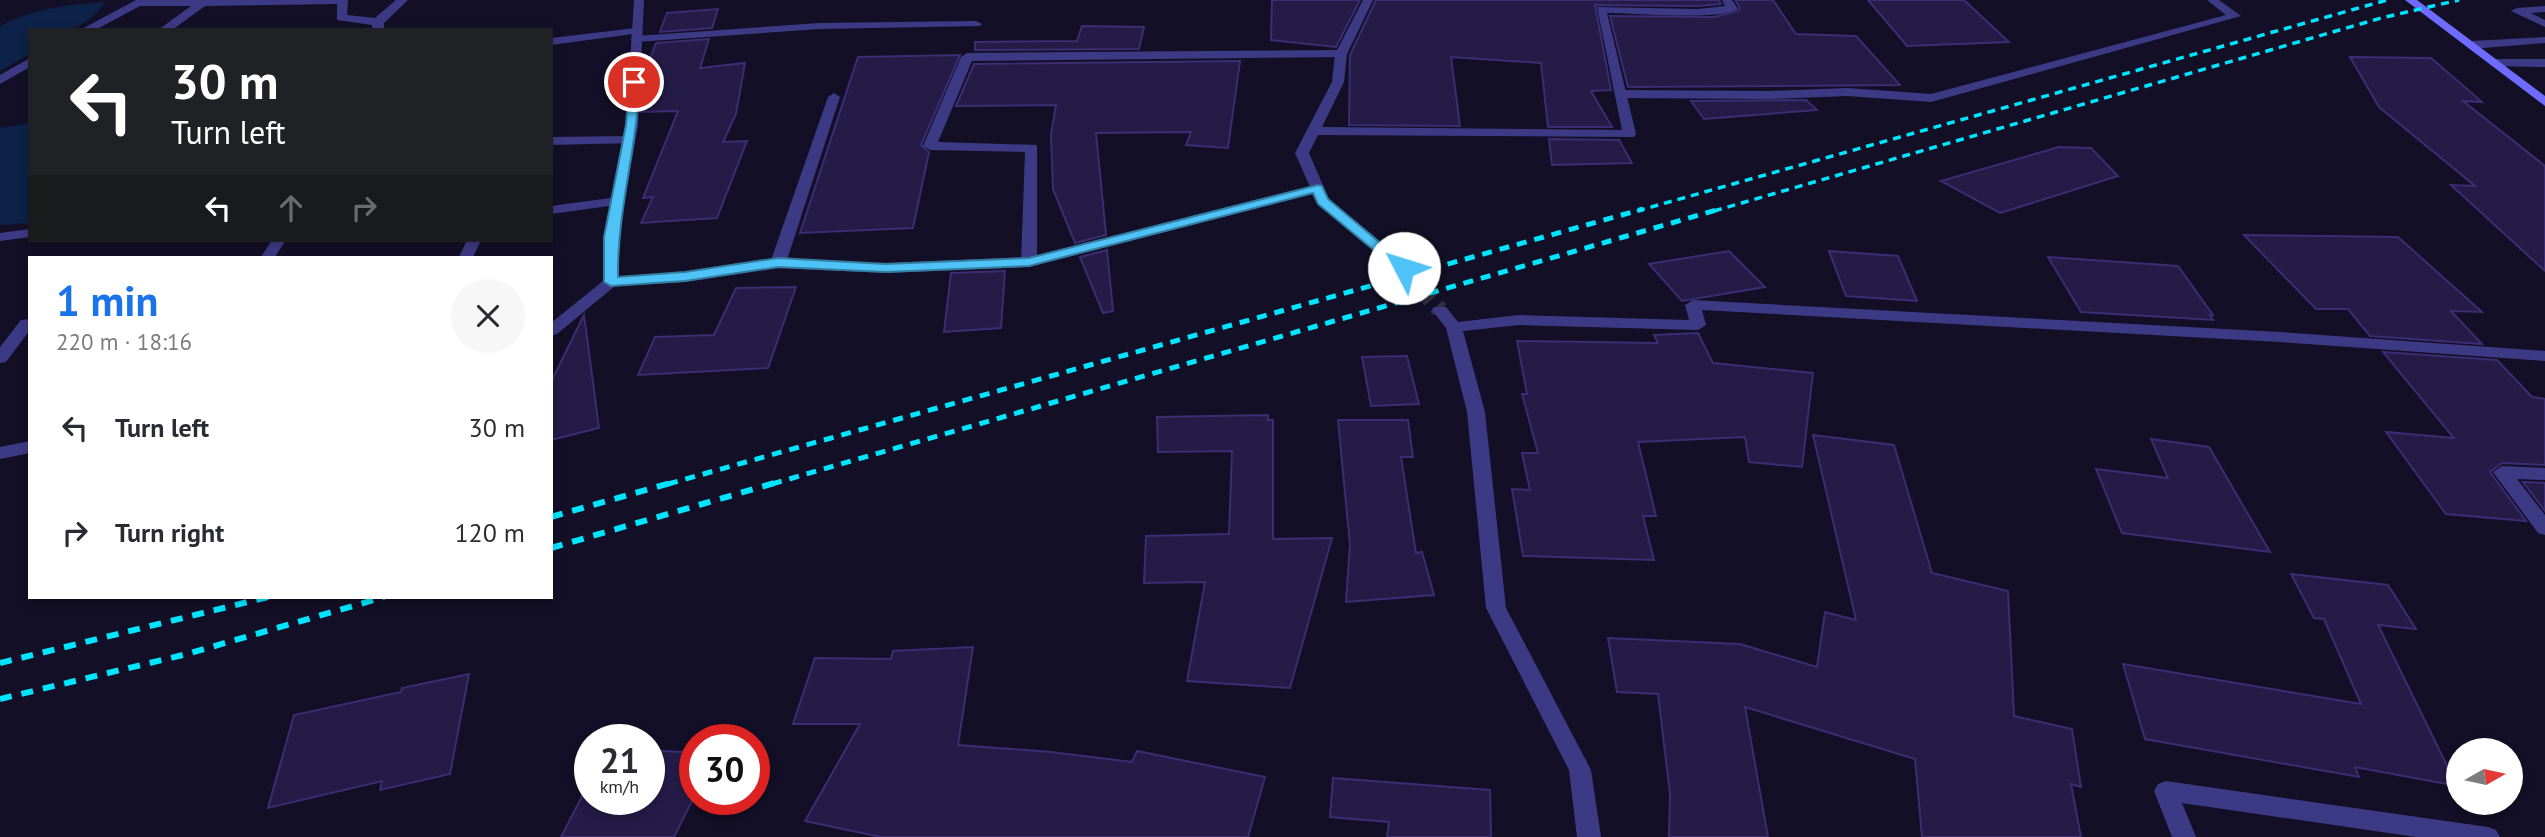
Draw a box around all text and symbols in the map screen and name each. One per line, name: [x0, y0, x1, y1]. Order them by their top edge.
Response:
text: 30 m: [171, 49, 278, 113]
pin: [604, 52, 664, 112]
icon: left: [56, 56, 147, 147]
icon: arrive: [615, 63, 653, 101]
text: Turn left: [171, 111, 286, 153]
icon: left: [199, 189, 237, 227]
icon: ahead: [272, 189, 310, 227]
icon: right: [345, 189, 383, 227]
position arrow: [1367, 231, 1441, 305]
text: 1 min: [56, 273, 158, 328]
button: close: [451, 279, 525, 353]
text: 220 m · 18:16: [56, 327, 192, 356]
icon: left: [56, 409, 94, 447]
text: Turn left: [115, 411, 209, 444]
text: 30 m: [469, 411, 525, 444]
icon: right: [56, 514, 94, 552]
text: Turn right: [115, 516, 224, 549]
text: 120 m: [454, 516, 525, 549]
speed limit sign: 30: [679, 724, 770, 815]
text: 21: [600, 737, 639, 783]
north arrow: [2446, 738, 2524, 816]
map controls: [2446, 738, 2523, 815]
text: km/h: [600, 775, 639, 798]

